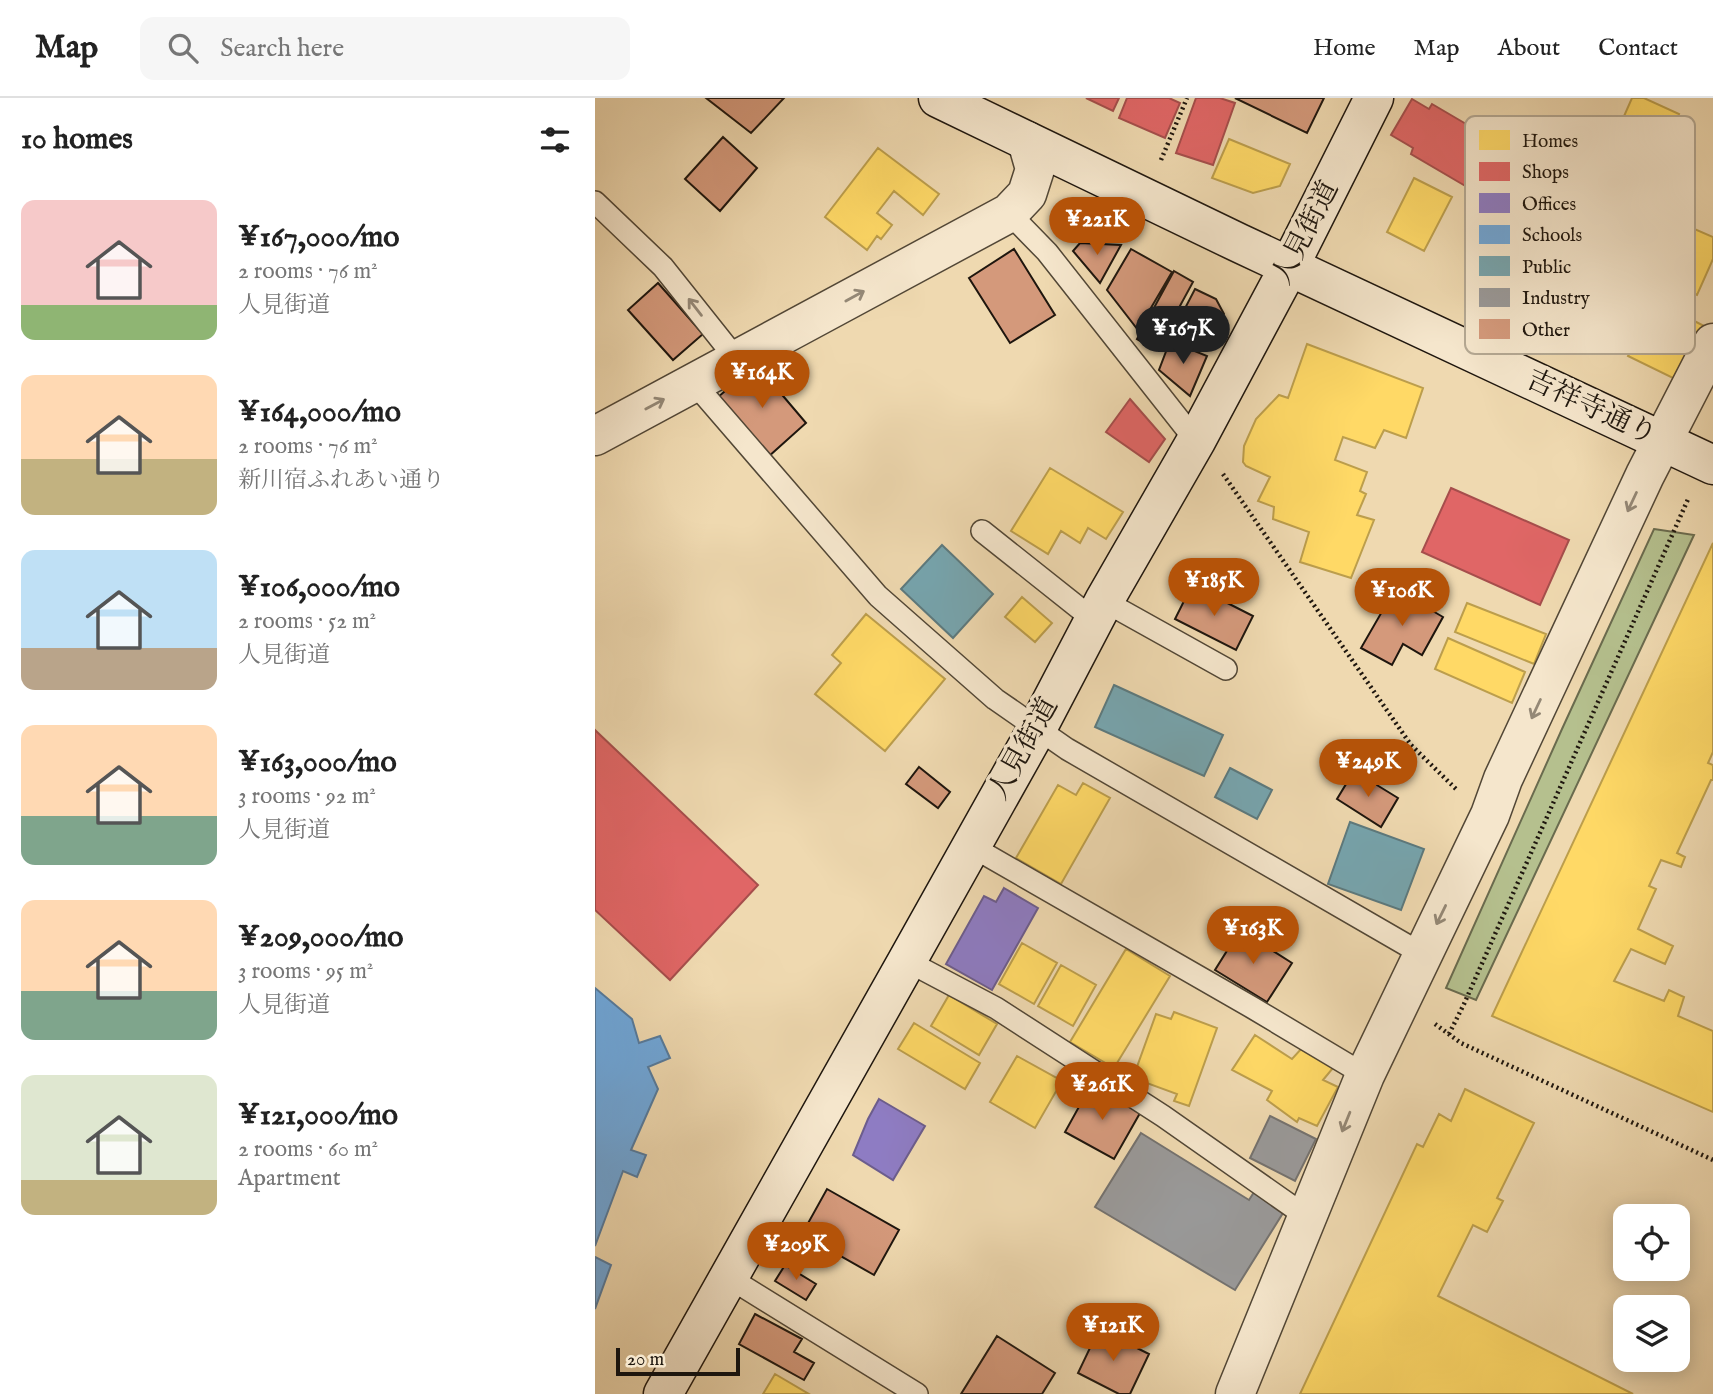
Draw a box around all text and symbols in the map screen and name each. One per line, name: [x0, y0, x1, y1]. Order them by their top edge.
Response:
search box: [140, 17, 630, 80]
text: Map: [35, 27, 98, 69]
icon: search: [164, 29, 202, 67]
text: Search here: [220, 32, 344, 65]
text: Home: [1313, 33, 1376, 64]
text: Map: [1414, 33, 1460, 64]
text: About: [1498, 33, 1560, 64]
text: Contact: [1598, 33, 1678, 64]
legend: [1465, 116, 1695, 354]
text: 10 homes: [21, 121, 133, 159]
icon: filters: [536, 121, 574, 159]
text: Homes: [1522, 130, 1578, 154]
text: Shops: [1522, 161, 1569, 185]
street label: 人見街道: [1265, 175, 1347, 291]
text: Offices: [1522, 193, 1576, 217]
pin: ¥221K: [1048, 198, 1146, 257]
text: ¥221K: [1065, 205, 1129, 234]
text: ¥167,000/mo: [238, 219, 399, 257]
text: Schools: [1522, 224, 1582, 248]
icon: home: [77, 228, 161, 312]
text: Public: [1522, 256, 1571, 280]
text: 2 rooms · 76 m²: [238, 257, 378, 286]
text: Industry: [1522, 287, 1590, 311]
one-way arrow: [844, 289, 865, 302]
text: 人見街道: [238, 291, 330, 320]
one-way arrow: [687, 298, 702, 316]
pin: ¥167K: [1134, 306, 1232, 366]
text: ¥167K: [1152, 314, 1214, 343]
text: Other: [1522, 319, 1570, 343]
pin: ¥164K: [713, 350, 811, 410]
text: ¥164K: [731, 358, 793, 387]
street label: 吉祥寺通り: [1520, 363, 1662, 453]
text: ¥164,000/mo: [238, 394, 401, 432]
one-way arrow: [644, 397, 665, 410]
icon: home: [77, 403, 161, 487]
text: 2 rooms · 76 m²: [238, 432, 378, 461]
text: 新川宿ふれあい通り: [238, 466, 445, 495]
one-way arrow: [1625, 491, 1638, 512]
pin: ¥185K: [1165, 559, 1263, 618]
text: ¥185K: [1184, 566, 1244, 595]
pin: ¥106K: [1353, 568, 1451, 628]
text: ¥106,000/mo: [238, 569, 400, 607]
text: ¥106K: [1371, 576, 1433, 605]
icon: home: [77, 578, 161, 662]
text: 2 rooms · 52 m²: [238, 607, 376, 636]
text: 人見街道: [238, 641, 330, 670]
street label: 人見街道: [982, 692, 1066, 806]
one-way arrow: [1529, 697, 1542, 719]
pin: ¥249K: [1319, 740, 1417, 799]
text: ¥163,000/mo: [238, 744, 397, 782]
text: ¥249K: [1335, 747, 1401, 776]
icon: home: [77, 753, 161, 837]
text: 3 rooms · 92 m²: [238, 782, 376, 811]
text: 人見街道: [238, 816, 330, 845]
one-way arrow: [1434, 904, 1448, 925]
pin: ¥163K: [1204, 906, 1302, 966]
text: ¥163K: [1223, 914, 1283, 943]
text: ¥209,000/mo: [238, 919, 403, 957]
icon: home: [77, 928, 161, 1012]
text: 3 rooms · 95 m²: [238, 957, 373, 986]
text: 人見街道: [238, 991, 330, 1020]
pin: ¥261K: [1053, 1062, 1151, 1122]
text: ¥261K: [1071, 1070, 1133, 1099]
text: ¥121,000/mo: [238, 1097, 398, 1135]
icon: home: [77, 1103, 161, 1187]
one-way arrow: [1339, 1110, 1352, 1132]
text: 2 rooms · 60 m²: [238, 1135, 378, 1164]
text: Apartment: [238, 1164, 341, 1193]
map controls: [1613, 1204, 1690, 1372]
button: locate: [1613, 1204, 1690, 1281]
pin: ¥209K: [747, 1222, 845, 1282]
text: ¥209K: [763, 1230, 829, 1259]
button: layers: [1613, 1295, 1690, 1372]
pin: ¥121K: [1064, 1304, 1162, 1363]
text: ¥121K: [1082, 1311, 1144, 1340]
scale bar: [616, 1345, 740, 1377]
text: 20 m: [627, 1348, 664, 1372]

